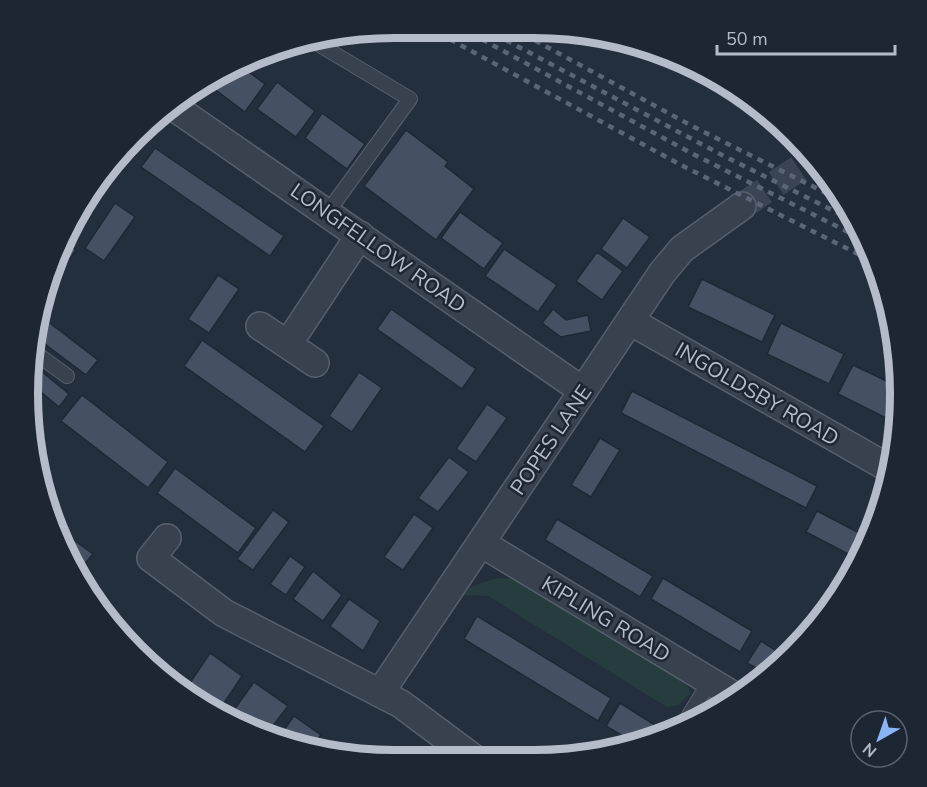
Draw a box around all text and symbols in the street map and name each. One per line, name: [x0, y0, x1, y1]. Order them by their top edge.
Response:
scale bar: [717, 18, 896, 56]
text: 50 m: [726, 27, 768, 51]
street label: LONGFELLOW ROAD: [285, 177, 471, 319]
street label: INGOLDSBY ROAD: [670, 336, 844, 452]
street label: POPES LANE: [504, 380, 598, 500]
street label: KIPLING ROAD: [536, 570, 676, 668]
north arrow: [849, 709, 909, 769]
text: N: [858, 737, 882, 762]

